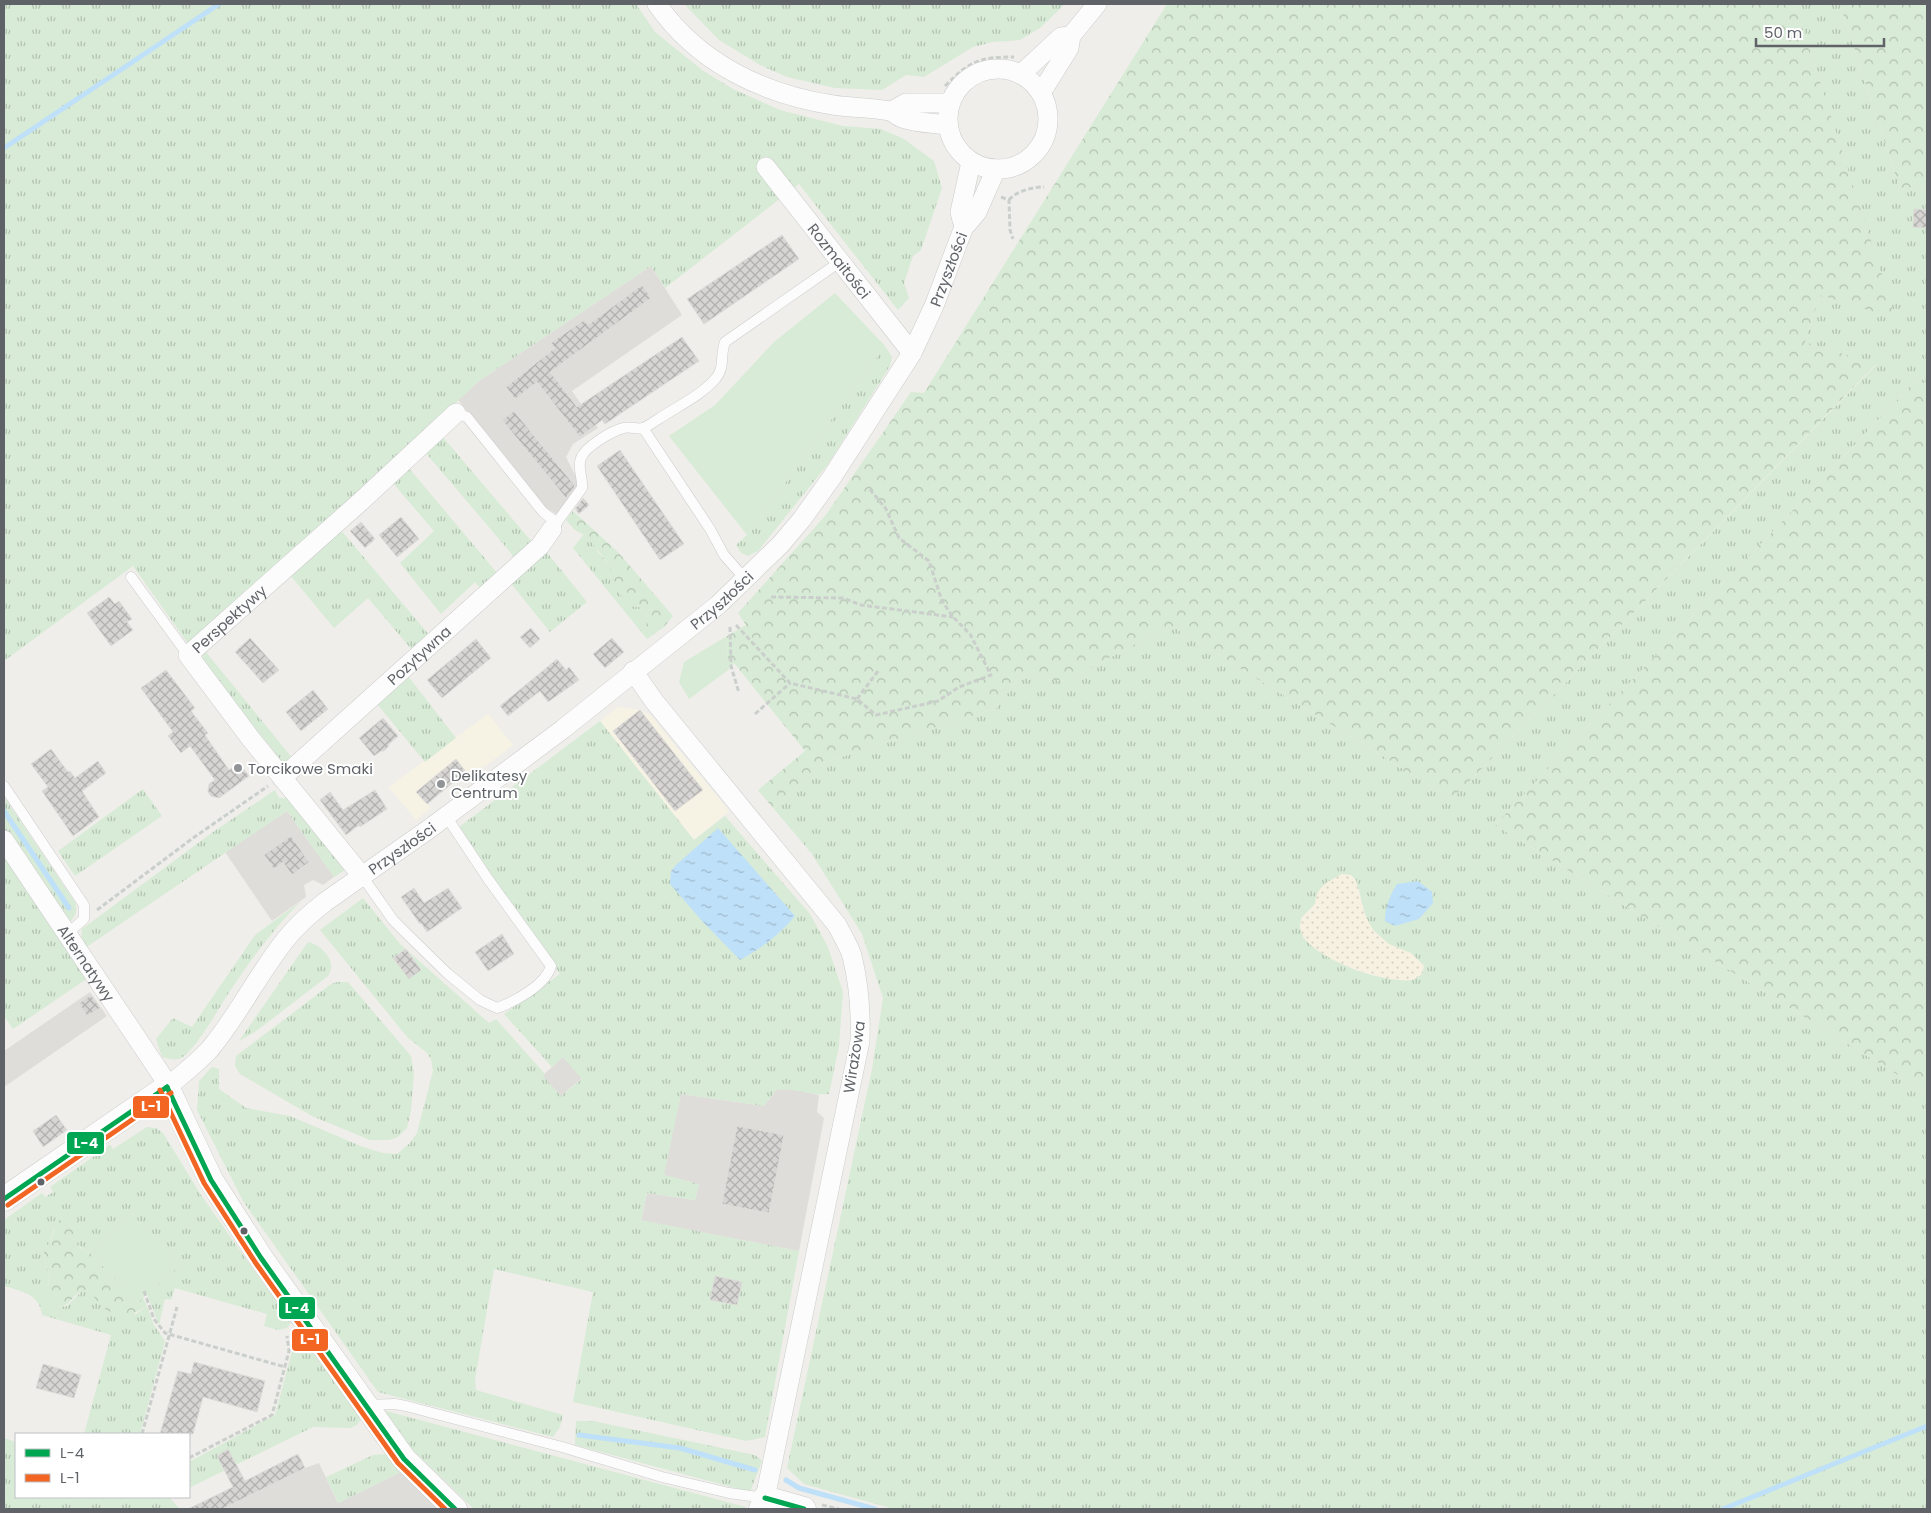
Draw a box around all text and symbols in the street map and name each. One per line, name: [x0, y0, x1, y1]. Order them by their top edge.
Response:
scale bar: [1756, 15, 1884, 47]
text: 50 m: [1764, 22, 1802, 43]
street label: Rozmaitości: [803, 218, 876, 303]
street label: Przyszłości: [924, 229, 972, 309]
street label: Przyszłości: [686, 566, 758, 634]
street label: Perspektywy: [187, 579, 271, 658]
street label: Pozytywna: [382, 621, 455, 689]
place label: Torcikowe Smaki: [248, 758, 373, 779]
marker: Torcikowe Smaki: [232, 762, 244, 774]
place label: Delikatesy Centrum: [451, 765, 528, 803]
marker: Delikatesy Centrum: [435, 778, 447, 790]
street label: Przyszłości: [364, 817, 440, 879]
street label: Alternatywy: [53, 920, 120, 1006]
street label: Wirażowa: [838, 1019, 870, 1095]
line badge: L-1: [132, 1095, 170, 1119]
text: L-1: [141, 1096, 161, 1116]
line badge: L-4: [66, 1131, 105, 1155]
text: L-4: [74, 1133, 98, 1153]
unlabelled marker: [36, 1177, 46, 1187]
unlabelled marker: [239, 1226, 249, 1236]
line badge: L-4: [278, 1296, 316, 1320]
text: L-4: [285, 1298, 309, 1318]
line badge: L-1: [291, 1328, 329, 1352]
text: L-1: [300, 1329, 320, 1349]
legend: [15, 1433, 190, 1498]
text: L-4: [60, 1442, 84, 1463]
text: L-1: [60, 1467, 80, 1488]

